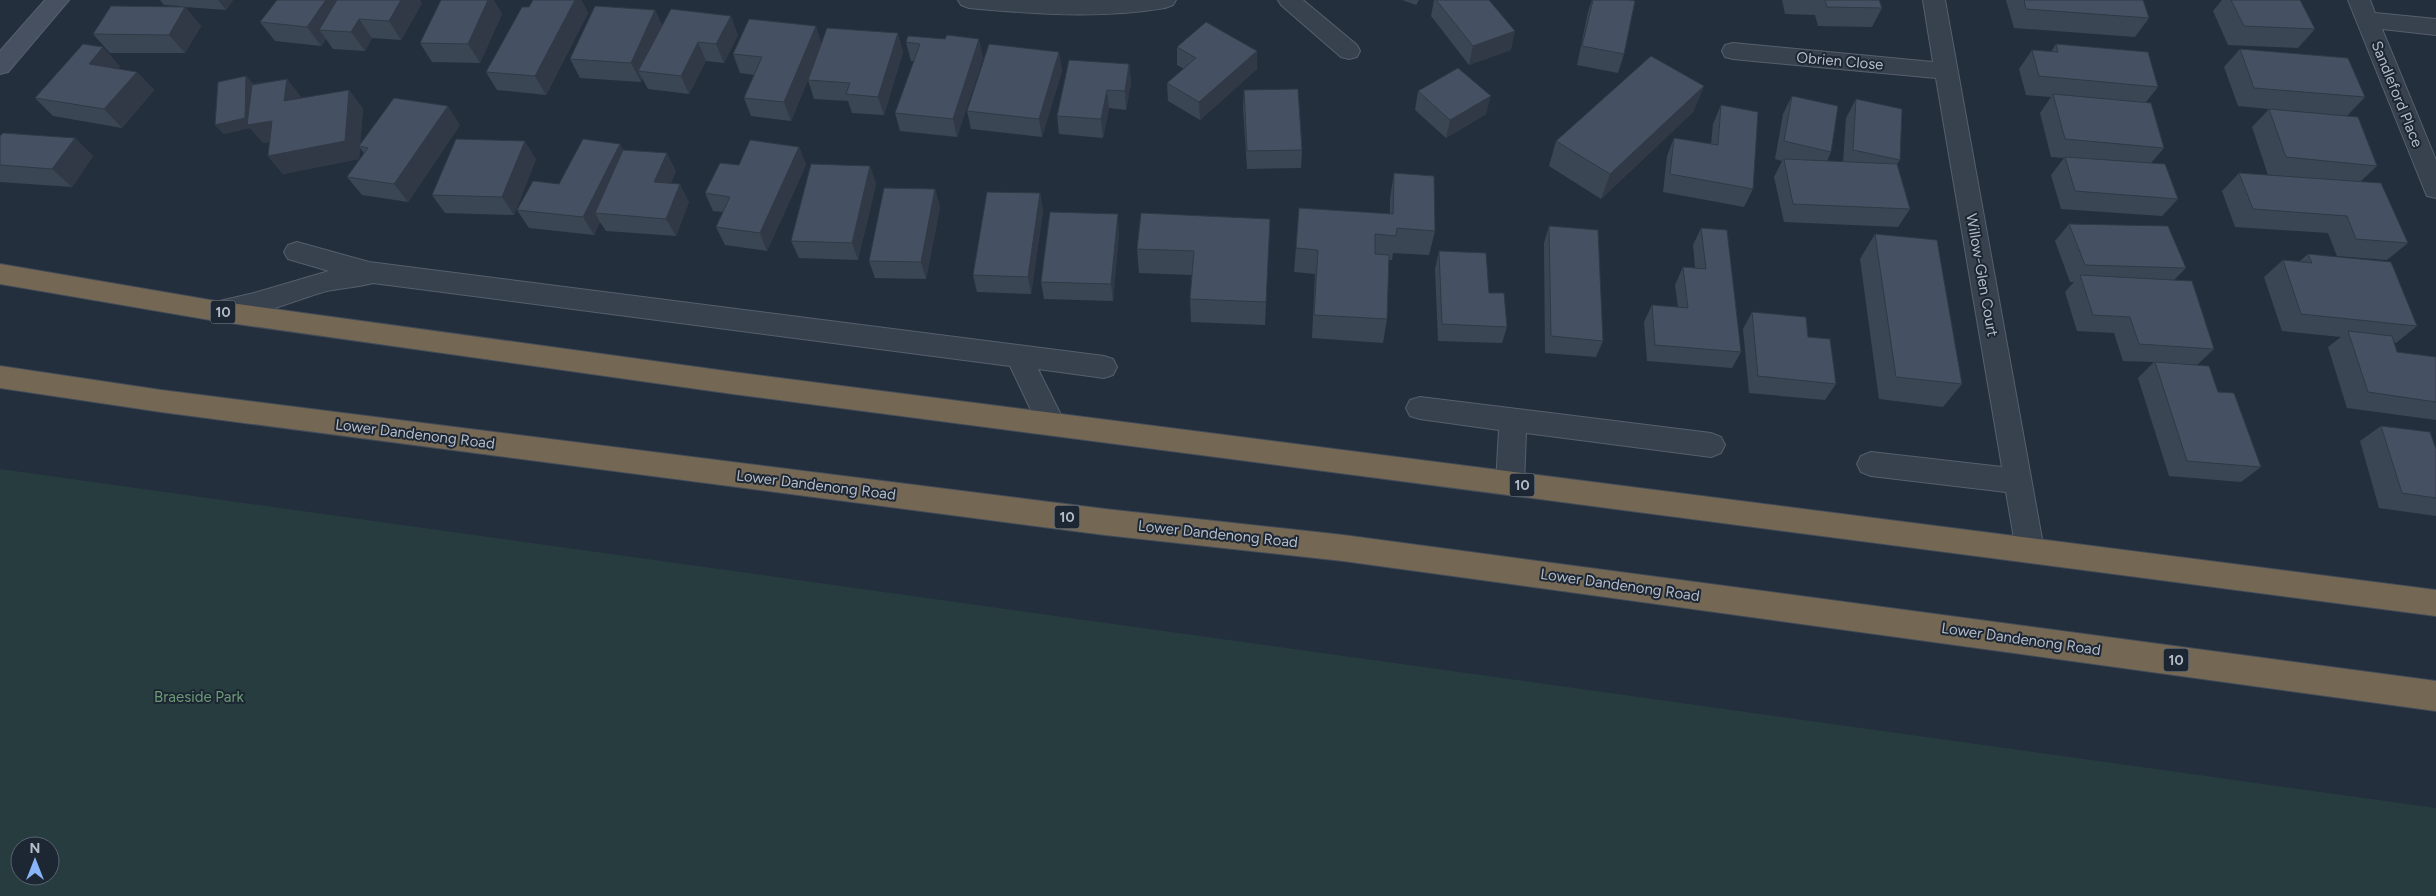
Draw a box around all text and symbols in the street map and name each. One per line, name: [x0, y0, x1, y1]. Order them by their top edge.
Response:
street label: Sandleford Place: [2367, 38, 2427, 150]
street label: Obrien Close: [1796, 48, 1884, 74]
street label: Willow-Glen Court: [1962, 212, 2002, 338]
road number: 10: [210, 300, 236, 324]
street label: Lower Dandenong Road: [334, 415, 496, 453]
street label: Lower Dandenong Road: [735, 466, 897, 504]
road number: 10: [1510, 474, 1534, 496]
road number: 10: [1054, 506, 1080, 528]
street label: Lower Dandenong Road: [1137, 517, 1299, 551]
street label: Lower Dandenong Road: [1539, 565, 1701, 605]
street label: Lower Dandenong Road: [1940, 619, 2102, 659]
road number: 10: [2164, 648, 2188, 672]
park label: Braeside Park: [154, 688, 245, 706]
north arrow: [10, 836, 60, 886]
text: N: [30, 840, 40, 857]

